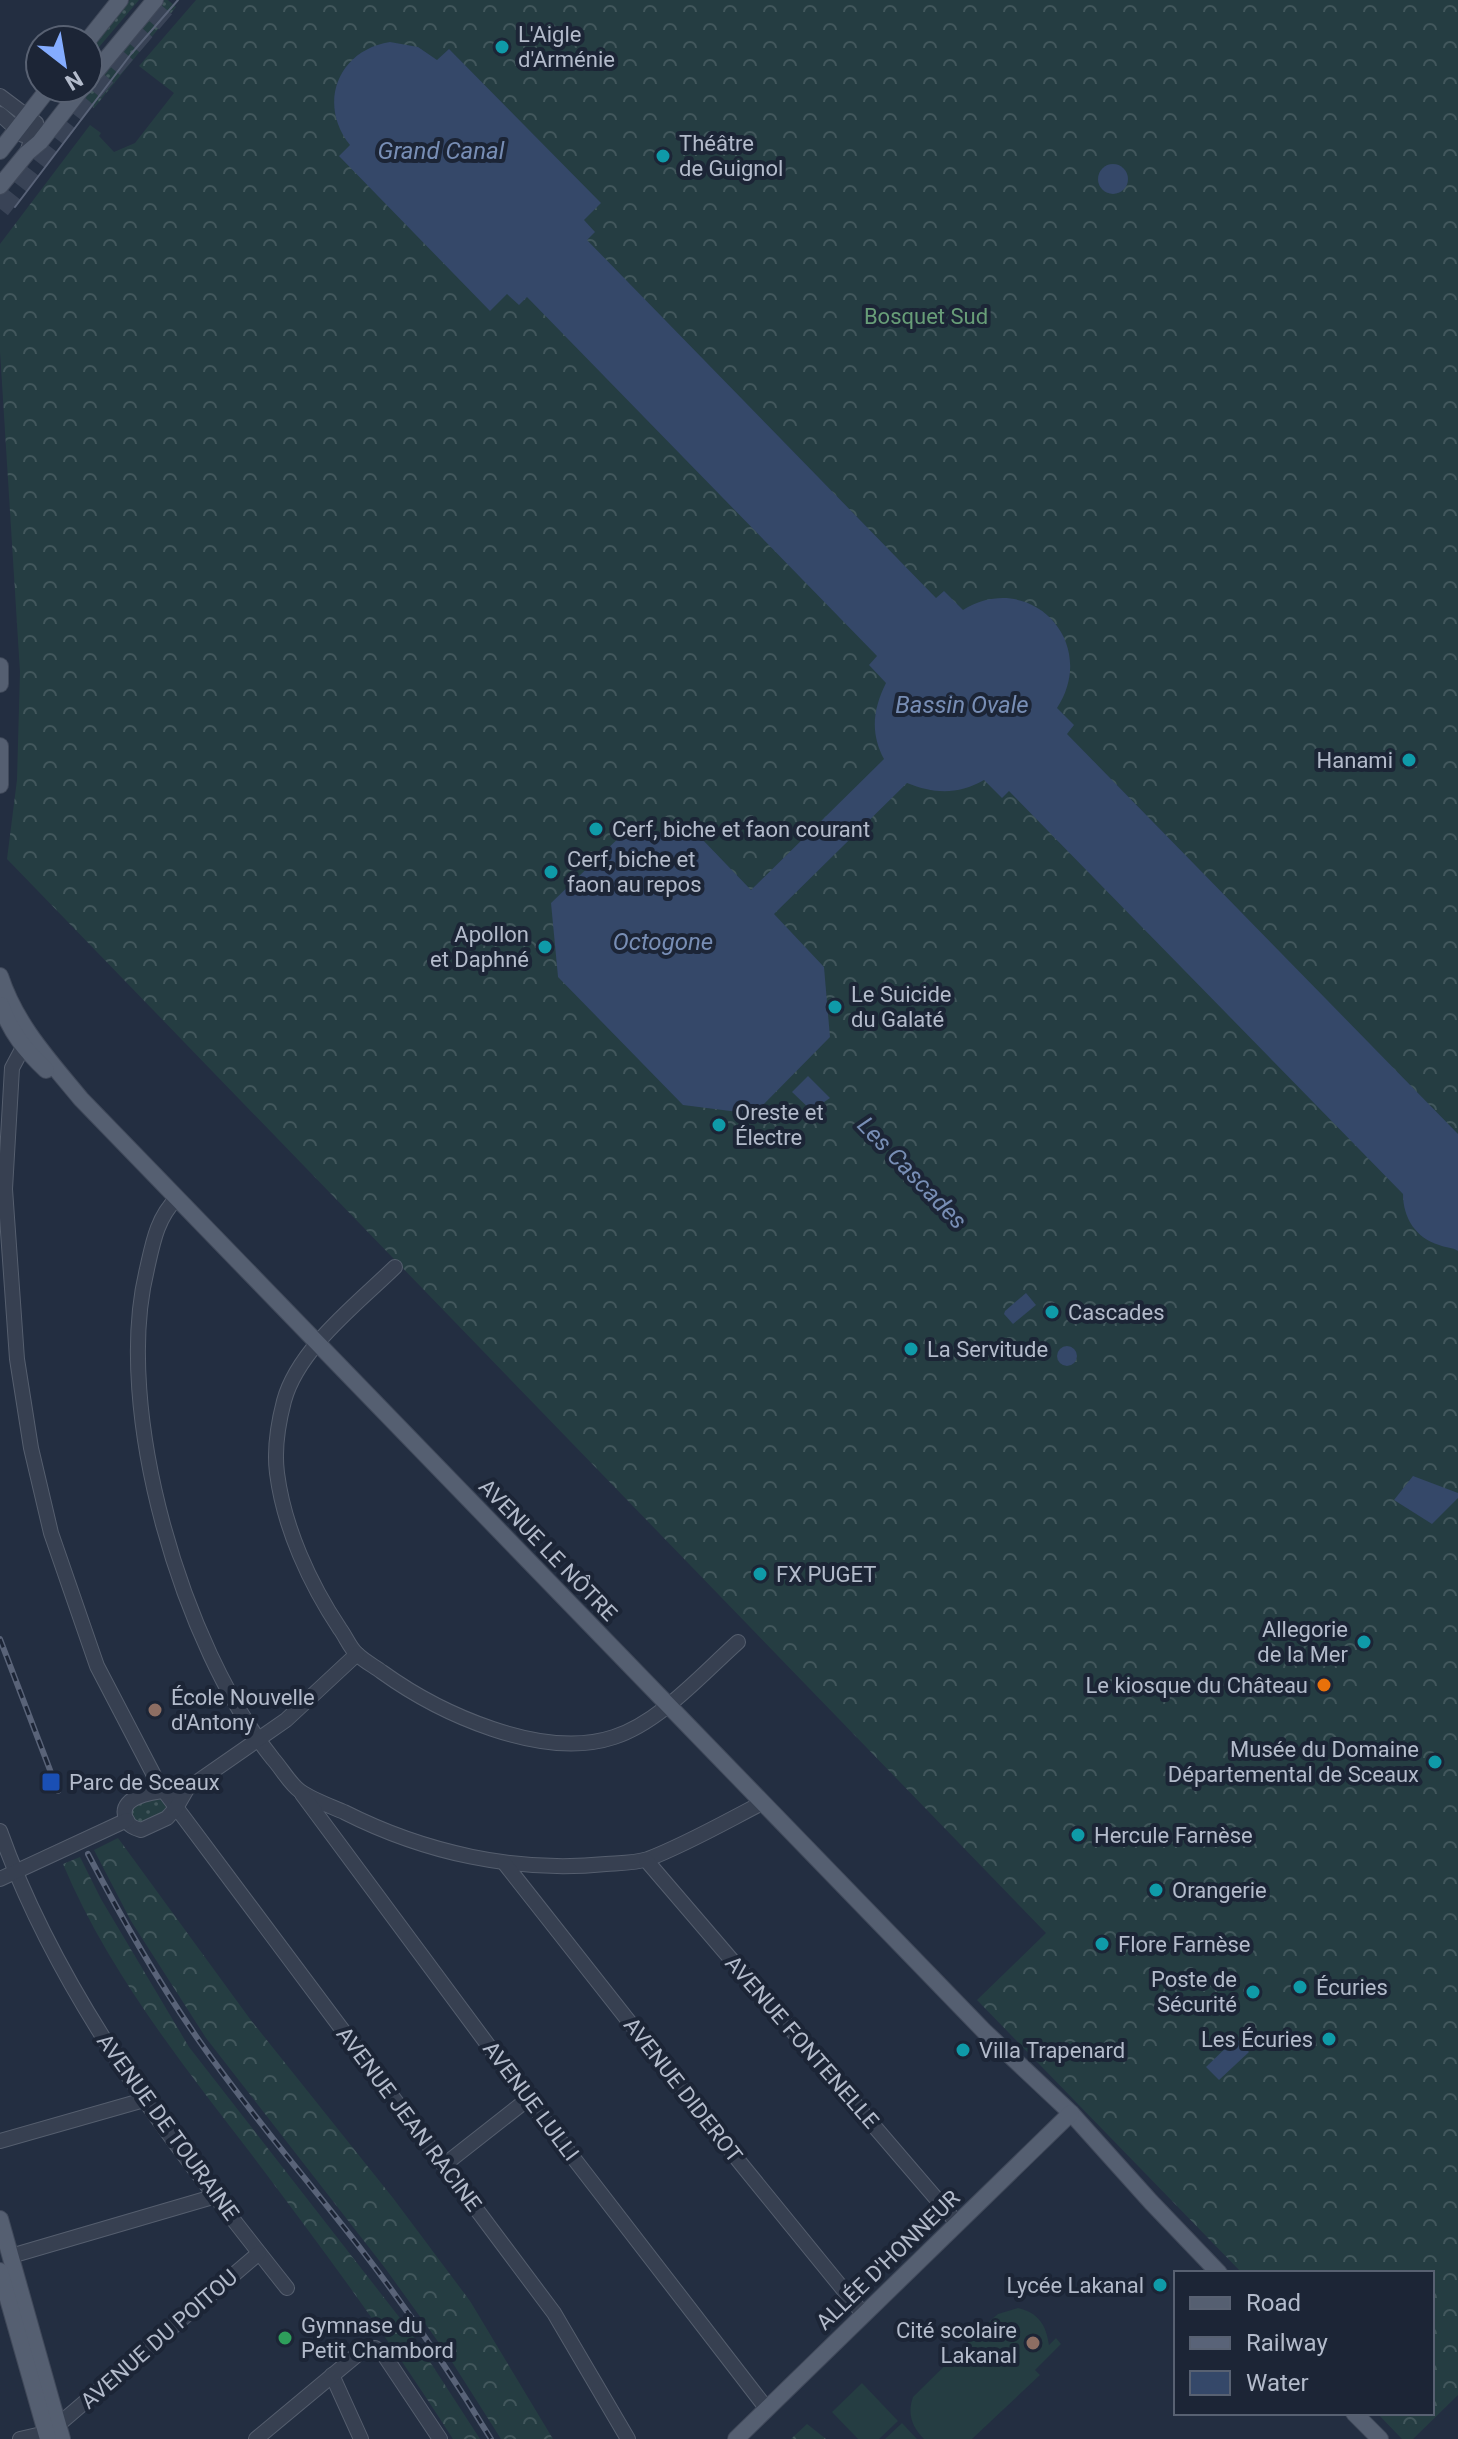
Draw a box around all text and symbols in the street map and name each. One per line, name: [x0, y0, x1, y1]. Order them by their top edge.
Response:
place label: L'Aigle d'Arménie: [518, 22, 615, 72]
north arrow: [24, 24, 104, 104]
marker: L'Aigle d'Arménie: [493, 38, 511, 56]
text: N: [61, 66, 87, 95]
place label: Théâtre de Guignol: [679, 131, 783, 181]
water label: Grand Canal: [378, 137, 505, 165]
marker: Théâtre de Guignol: [654, 147, 672, 165]
park label: Bosquet Sud: [864, 304, 988, 329]
water label: Bassin Ovale: [895, 691, 1029, 719]
place label: Hanami: [1317, 748, 1393, 773]
marker: Hanami: [1400, 751, 1418, 769]
place label: Cerf, biche et faon courant: [612, 817, 870, 842]
marker: Cerf, biche et faon courant: [587, 820, 605, 838]
place label: Cerf, biche et faon au repos: [567, 847, 702, 897]
marker: Cerf, biche et faon au repos: [542, 863, 560, 881]
place label: Apollon et Daphné: [430, 922, 529, 972]
water label: Octogone: [613, 928, 713, 956]
marker: Apollon et Daphné: [536, 938, 554, 956]
place label: Le Suicide du Galaté: [851, 982, 951, 1032]
marker: Le Suicide du Galaté: [826, 998, 844, 1016]
place label: Oreste et Électre: [735, 1100, 824, 1150]
water label: Les Cascades: [852, 1111, 972, 1235]
marker: Oreste et Électre: [710, 1116, 728, 1134]
place label: Cascades: [1068, 1300, 1165, 1325]
marker: Cascades: [1043, 1303, 1061, 1321]
place label: La Servitude: [927, 1337, 1048, 1362]
marker: La Servitude: [902, 1340, 920, 1358]
street label: AVENUE LE NÔTRE: [474, 1473, 623, 1626]
place label: FX PUGET: [776, 1562, 876, 1587]
marker: FX PUGET: [751, 1565, 769, 1583]
place label: Allegorie de la Mer: [1257, 1617, 1349, 1667]
marker: Allegorie de la Mer: [1355, 1633, 1373, 1651]
place label: Le kiosque du Château: [1086, 1673, 1308, 1698]
marker: Le kiosque du Château: [1315, 1676, 1333, 1694]
place label: École Nouvelle d'Antony: [171, 1685, 315, 1735]
marker: École Nouvelle d'Antony: [146, 1701, 164, 1719]
place label: Musée du Domaine Départemental de Sceaux: [1168, 1737, 1419, 1787]
marker: Musée du Domaine Départemental de Sceaux: [1426, 1753, 1444, 1771]
place label: Parc de Sceaux: [69, 1770, 220, 1795]
marker: Parc de Sceaux: [40, 1771, 62, 1793]
place label: Hercule Farnèse: [1094, 1823, 1253, 1848]
marker: Hercule Farnèse: [1069, 1826, 1087, 1844]
place label: Orangerie: [1172, 1878, 1267, 1903]
marker: Orangerie: [1147, 1881, 1165, 1899]
place label: Flore Farnèse: [1118, 1932, 1250, 1957]
marker: Flore Farnèse: [1093, 1935, 1111, 1953]
street label: AVENUE FONTENELLE: [720, 1951, 884, 2133]
place label: Poste de Sécurité: [1151, 1967, 1237, 2017]
place label: Écuries: [1316, 1975, 1388, 2000]
marker: Écuries: [1291, 1978, 1309, 1996]
marker: Poste de Sécurité: [1244, 1983, 1262, 2001]
street label: AVENUE DIDEROT: [619, 2013, 747, 2167]
street label: AVENUE JEAN RACINE: [332, 2022, 486, 2216]
place label: Les Écuries: [1201, 2027, 1313, 2052]
street label: AVENUE DE TOURAINE: [92, 2029, 244, 2225]
marker: Les Écuries: [1320, 2030, 1338, 2048]
street label: AVENUE LULLI: [478, 2036, 584, 2166]
place label: Villa Trapenard: [979, 2038, 1125, 2063]
marker: Villa Trapenard: [954, 2041, 972, 2059]
street label: ALLÉE D'HONNEUR: [811, 2185, 965, 2335]
street label: AVENUE DU POITOU: [76, 2264, 242, 2414]
legend: [1174, 2271, 1434, 2415]
place label: Lycée Lakanal: [1007, 2273, 1144, 2298]
marker: Lycée Lakanal: [1151, 2276, 1169, 2294]
text: Road: [1246, 2289, 1301, 2317]
place label: Gymnase du Petit Chambord: [301, 2313, 454, 2363]
place label: Cité scolaire Lakanal: [896, 2318, 1017, 2368]
marker: Gymnase du Petit Chambord: [276, 2329, 294, 2347]
text: Railway: [1246, 2329, 1328, 2357]
marker: Cité scolaire Lakanal: [1024, 2334, 1042, 2352]
text: Water: [1246, 2369, 1309, 2397]

